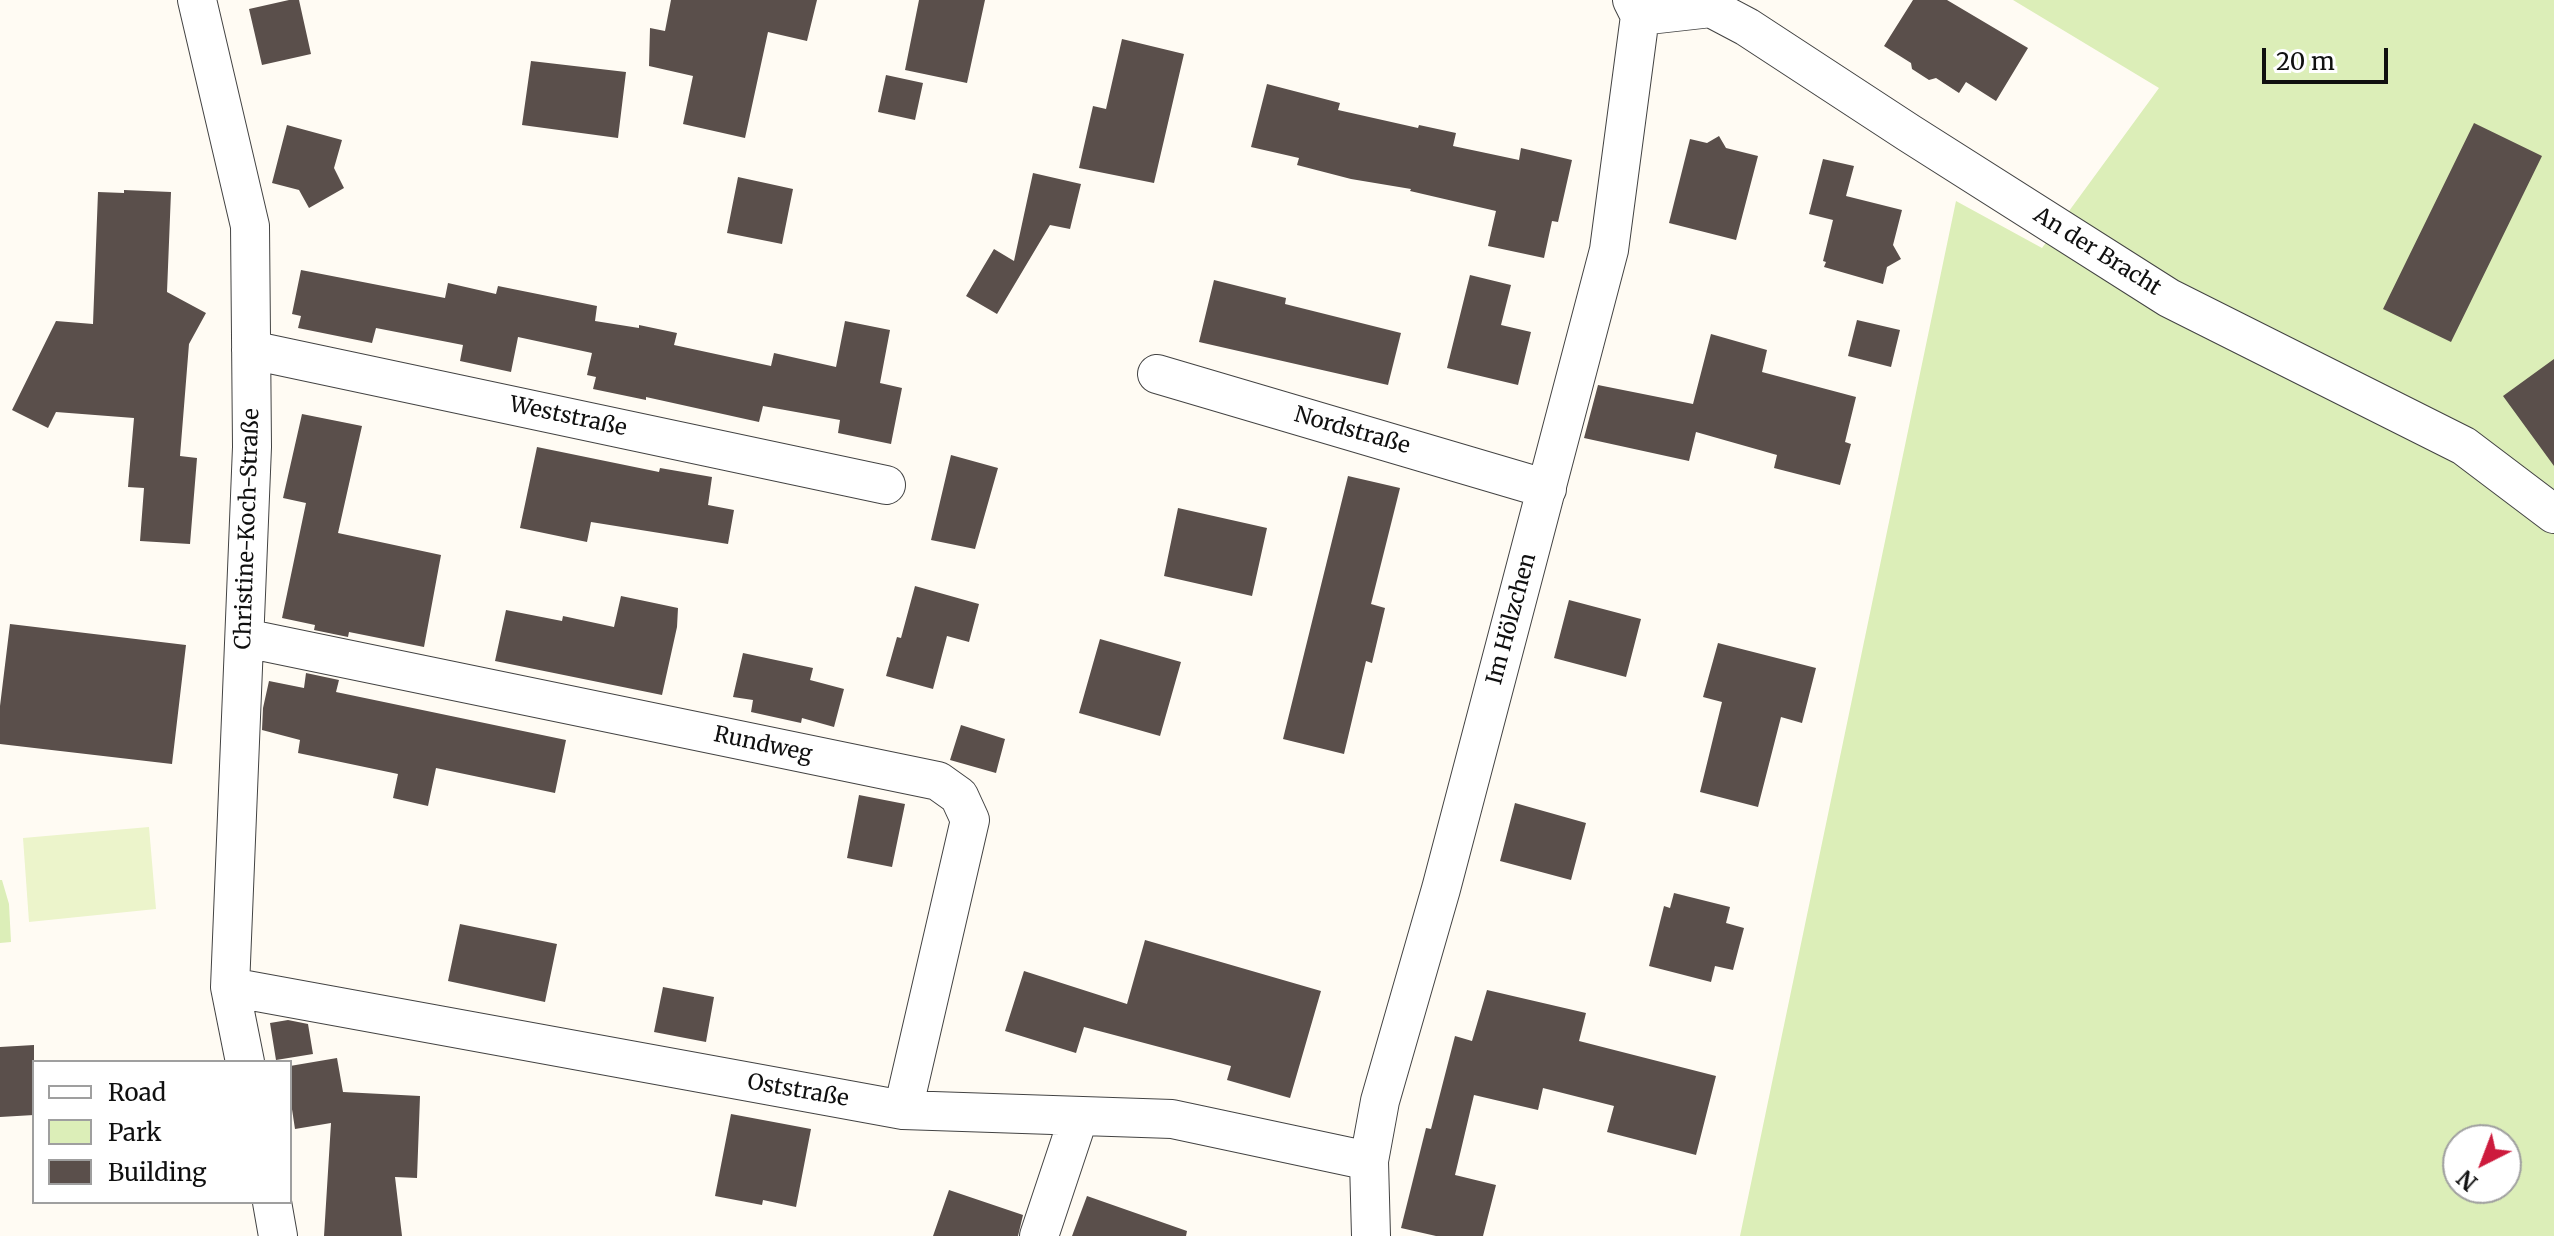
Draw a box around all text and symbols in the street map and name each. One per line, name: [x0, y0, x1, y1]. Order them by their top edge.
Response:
scale bar: [2266, 32, 2392, 82]
text: 20 m: [2276, 46, 2335, 77]
street label: An der Bracht: [2028, 202, 2166, 302]
street label: Weststraße: [507, 392, 629, 442]
street label: Nordstraße: [1291, 402, 1413, 460]
street label: Christine-Koch-Straße: [231, 408, 265, 650]
street label: Im Hölzchen: [1482, 550, 1542, 688]
street label: Rundweg: [711, 722, 815, 768]
legend: [32, 1060, 292, 1204]
street label: Oststraße: [745, 1069, 851, 1113]
text: Road: [108, 1077, 166, 1108]
text: Park: [108, 1117, 161, 1148]
north arrow: [2442, 1124, 2522, 1204]
text: Building: [108, 1157, 207, 1188]
text: N: [2451, 1164, 2483, 1197]

